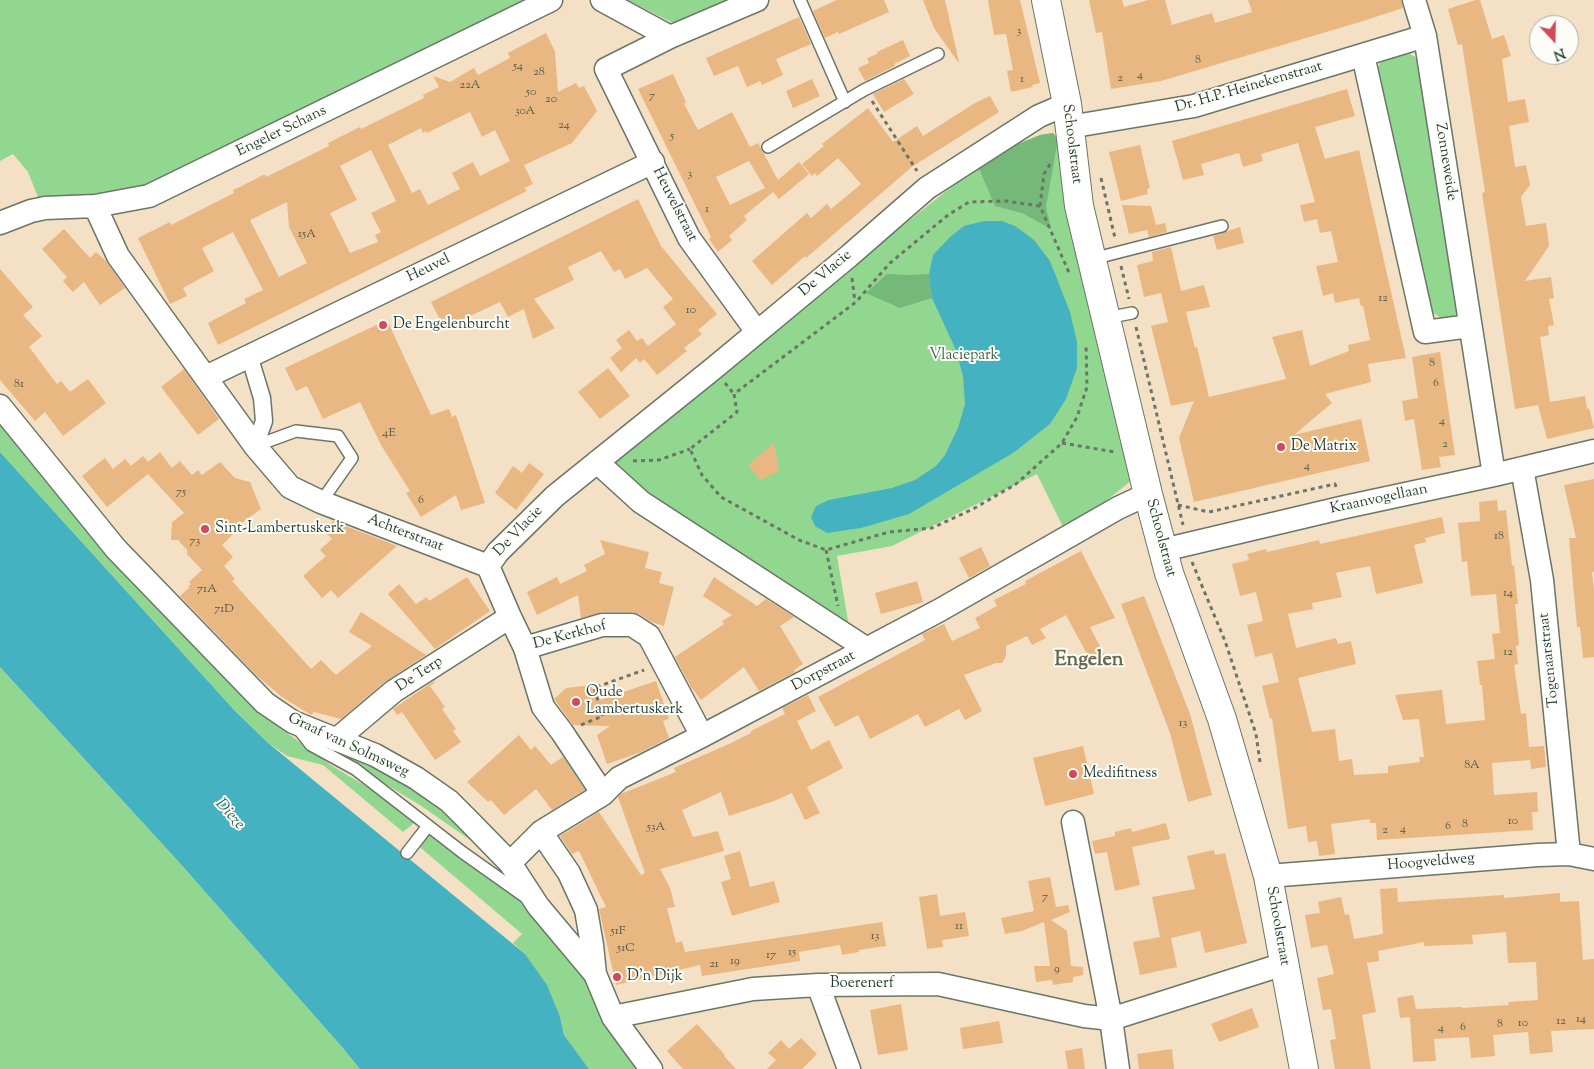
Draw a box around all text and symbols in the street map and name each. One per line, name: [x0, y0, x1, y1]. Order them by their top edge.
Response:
north arrow: [1529, 15, 1579, 65]
house number: 3: [1017, 25, 1021, 39]
text: N: [1550, 42, 1568, 64]
house number: 8: [1195, 54, 1201, 68]
street label: Dr. H.P. Heinekenstraat: [1173, 58, 1325, 118]
house number: 54: [513, 60, 523, 74]
house number: 28: [533, 66, 545, 80]
house number: 4: [1137, 69, 1143, 83]
house number: 2: [1117, 72, 1123, 86]
house number: 1: [1020, 73, 1024, 87]
house number: 22A: [460, 79, 480, 93]
house number: 50: [526, 86, 536, 100]
house number: 7: [649, 90, 655, 104]
house number: 20: [545, 93, 557, 107]
street label: Engeler Schans: [234, 102, 330, 162]
street label: Schoolstraat: [1057, 103, 1085, 185]
house number: 30A: [515, 105, 535, 119]
house number: 24: [558, 119, 570, 133]
street label: Zonneweide: [1430, 122, 1460, 202]
house number: 5: [670, 130, 674, 144]
street label: Heuvelstraat: [647, 165, 701, 245]
house number: 3: [688, 168, 692, 182]
house number: 1: [705, 203, 709, 217]
house number: 15A: [298, 228, 316, 242]
street label: De Vlacie: [796, 247, 856, 301]
street label: Heuvel: [404, 251, 454, 287]
house number: 12: [1378, 292, 1388, 306]
house number: 10: [686, 304, 696, 318]
place label: De Engelenburcht: [393, 316, 510, 334]
marker: De Engelenburcht: [377, 319, 389, 331]
park label: Vlaciepark: [929, 347, 999, 365]
house number: 8: [1429, 357, 1435, 371]
house number: 6: [1433, 377, 1439, 391]
house number: 81: [14, 378, 24, 392]
house number: 4: [1439, 415, 1445, 429]
house number: 4E: [382, 427, 396, 441]
place label: De Matrix: [1291, 438, 1357, 456]
house number: 2: [1442, 438, 1448, 452]
marker: De Matrix: [1275, 441, 1287, 453]
house number: 4: [1304, 460, 1310, 474]
street label: Kraanvogellaan: [1329, 481, 1429, 519]
house number: 75: [176, 486, 186, 500]
house number: 6: [418, 494, 424, 508]
street label: Schoolstraat: [1141, 497, 1179, 579]
street label: De Vlacie: [491, 503, 547, 561]
street label: Achterstraat: [364, 511, 446, 557]
place label: Sint-Lambertuskerk: [215, 520, 344, 538]
marker: Sint-Lambertuskerk: [199, 523, 211, 535]
house number: 18: [1494, 530, 1504, 544]
house number: 73: [190, 535, 200, 549]
house number: 71A: [197, 583, 217, 597]
house number: 14: [1503, 587, 1513, 601]
house number: 71D: [214, 603, 234, 617]
street label: Togenaarstraat: [1536, 612, 1564, 708]
street label: De Kerkhof: [531, 618, 609, 654]
house number: 12: [1503, 646, 1513, 660]
street label: Dorpstraat: [789, 648, 859, 696]
district label: Engelen: [1054, 650, 1124, 674]
street label: De Terp: [393, 653, 447, 697]
place label: Oude Lambertuskerk: [586, 684, 683, 719]
marker: Oude Lambertuskerk: [570, 696, 582, 708]
street label: Graaf van Solmsweg: [285, 710, 411, 782]
house number: 13: [1179, 717, 1187, 731]
house number: 8A: [1464, 759, 1480, 773]
place label: Medifitness: [1083, 765, 1157, 783]
marker: Medifitness: [1067, 768, 1079, 780]
water label: Dieze: [210, 796, 248, 834]
house number: 10: [1508, 815, 1518, 829]
house number: 8: [1462, 818, 1468, 832]
house number: 6: [1445, 820, 1451, 834]
house number: 53A: [647, 821, 665, 835]
house number: 4: [1400, 823, 1406, 837]
house number: 2: [1382, 824, 1388, 838]
street label: Hoogveldweg: [1387, 850, 1475, 876]
street label: Schoolstraat: [1261, 885, 1293, 967]
house number: 7: [1042, 891, 1048, 905]
house number: 11: [955, 920, 963, 934]
house number: 51F: [611, 925, 625, 939]
house number: 13: [871, 930, 879, 944]
house number: 51C: [617, 942, 635, 956]
house number: 15: [788, 946, 796, 960]
house number: 17: [766, 949, 776, 963]
house number: 19: [730, 955, 740, 969]
house number: 21: [709, 958, 719, 972]
house number: 9: [1054, 963, 1060, 977]
place label: D'n Dijk: [627, 968, 683, 986]
marker: D'n Dijk: [611, 971, 623, 983]
street label: Boerenerf: [830, 975, 894, 993]
house number: 14: [1576, 1013, 1586, 1027]
house number: 12: [1556, 1015, 1566, 1029]
house number: 10: [1518, 1017, 1528, 1031]
house number: 8: [1497, 1018, 1503, 1032]
house number: 6: [1460, 1021, 1466, 1035]
house number: 4: [1438, 1022, 1444, 1036]

